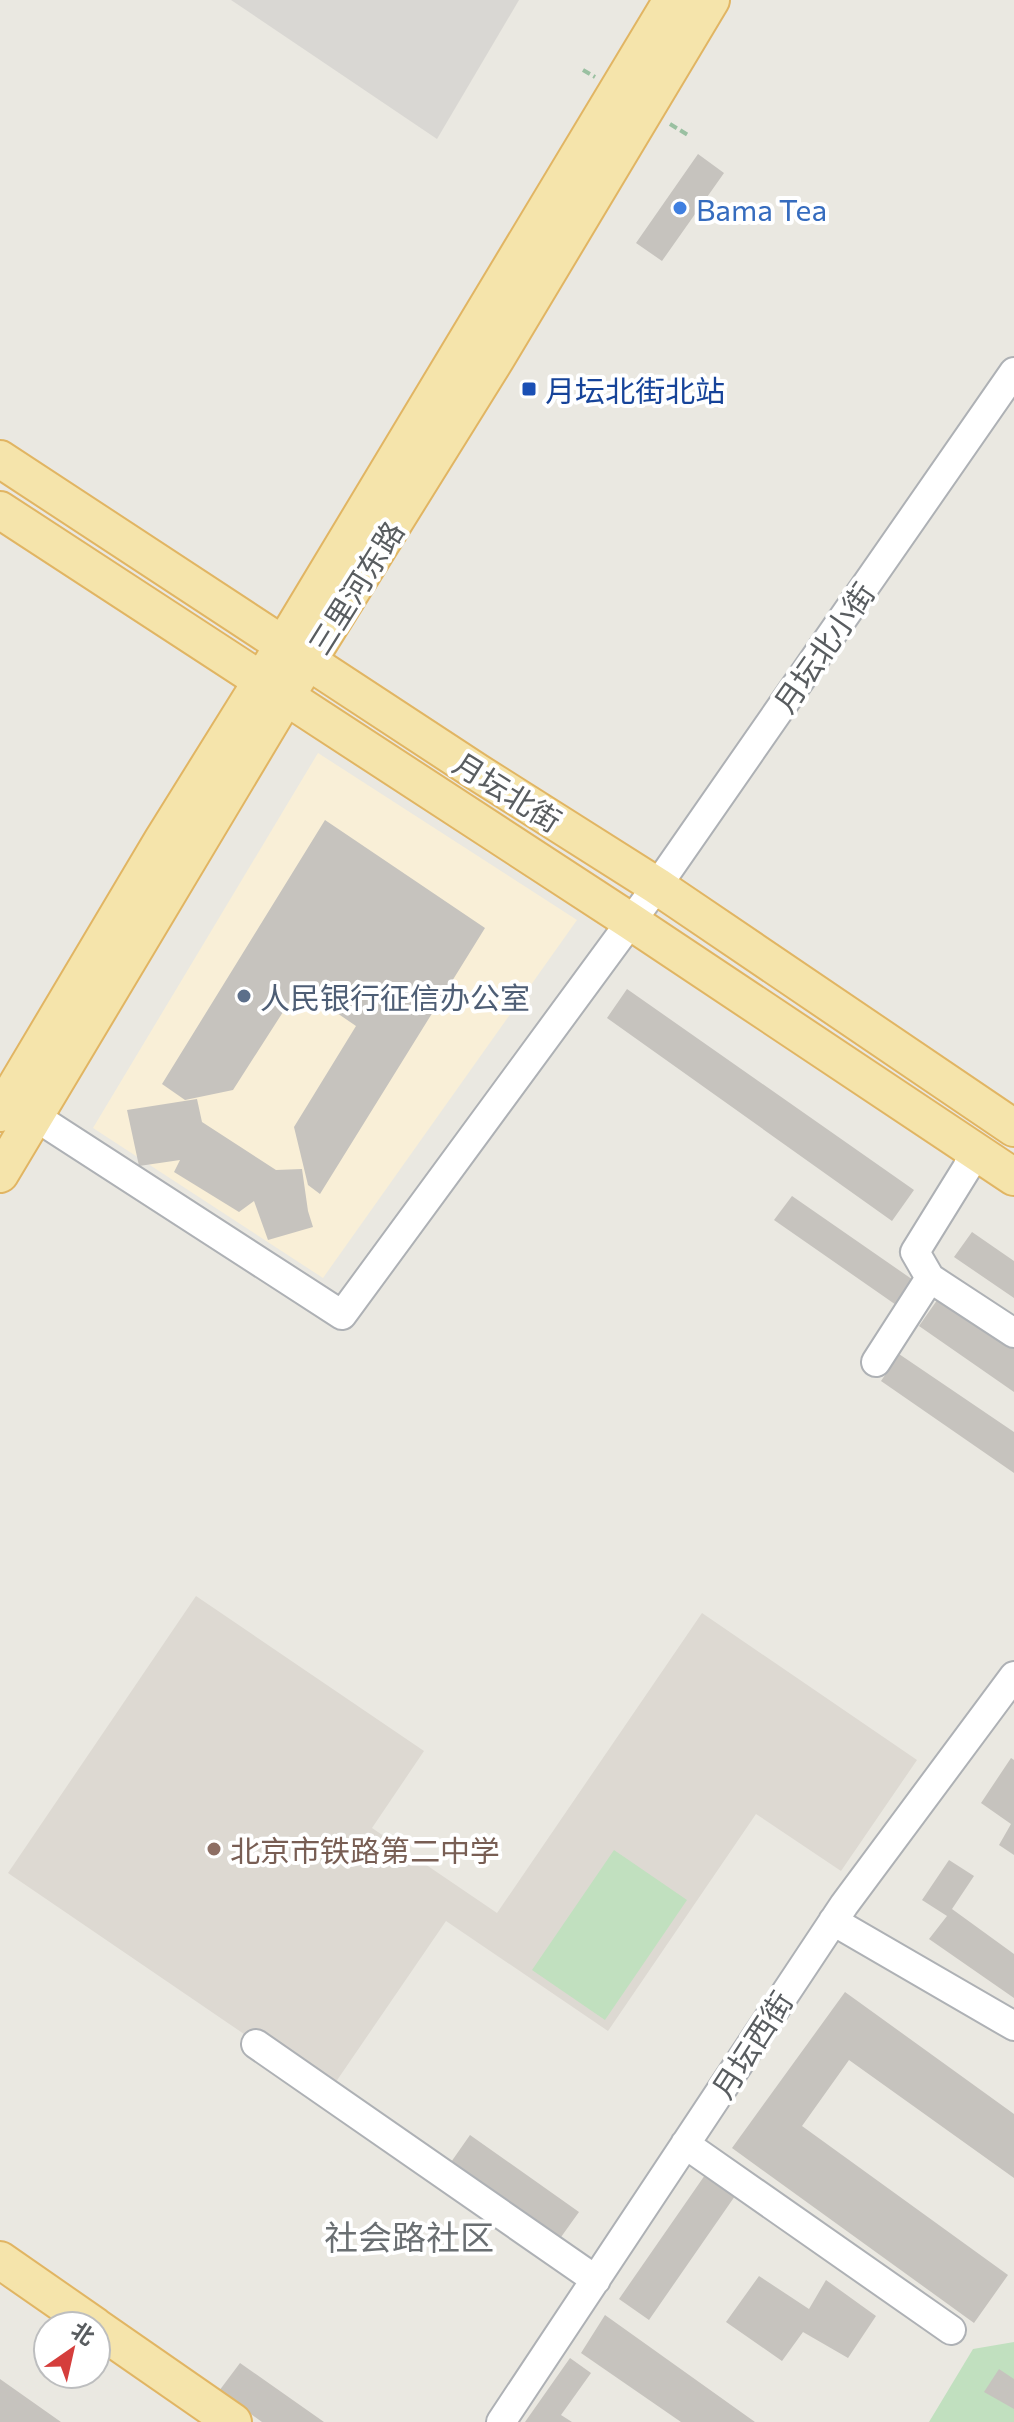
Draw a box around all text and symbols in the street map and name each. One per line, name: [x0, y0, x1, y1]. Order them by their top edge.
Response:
place label: Bama Tea: [696, 190, 827, 227]
marker: Bama Tea: [671, 199, 689, 217]
place label: 月坛北街北站: [545, 371, 725, 408]
marker: 月坛北街北站: [520, 380, 538, 398]
street label: 三里河东路: [300, 514, 410, 660]
street label: 月坛北小街: [765, 575, 881, 719]
street label: 月坛北街: [447, 744, 569, 838]
place label: 人民银行征信办公室: [260, 978, 530, 1015]
marker: 人民银行征信办公室: [235, 987, 253, 1005]
place label: 北京市铁路第二中学: [230, 1831, 500, 1868]
marker: 北京市铁路第二中学: [205, 1840, 223, 1858]
street label: 月坛西街: [703, 1984, 799, 2104]
district label: 社会路社区: [324, 2215, 494, 2257]
north arrow: [32, 2310, 112, 2390]
text: 北: [67, 2316, 100, 2350]

